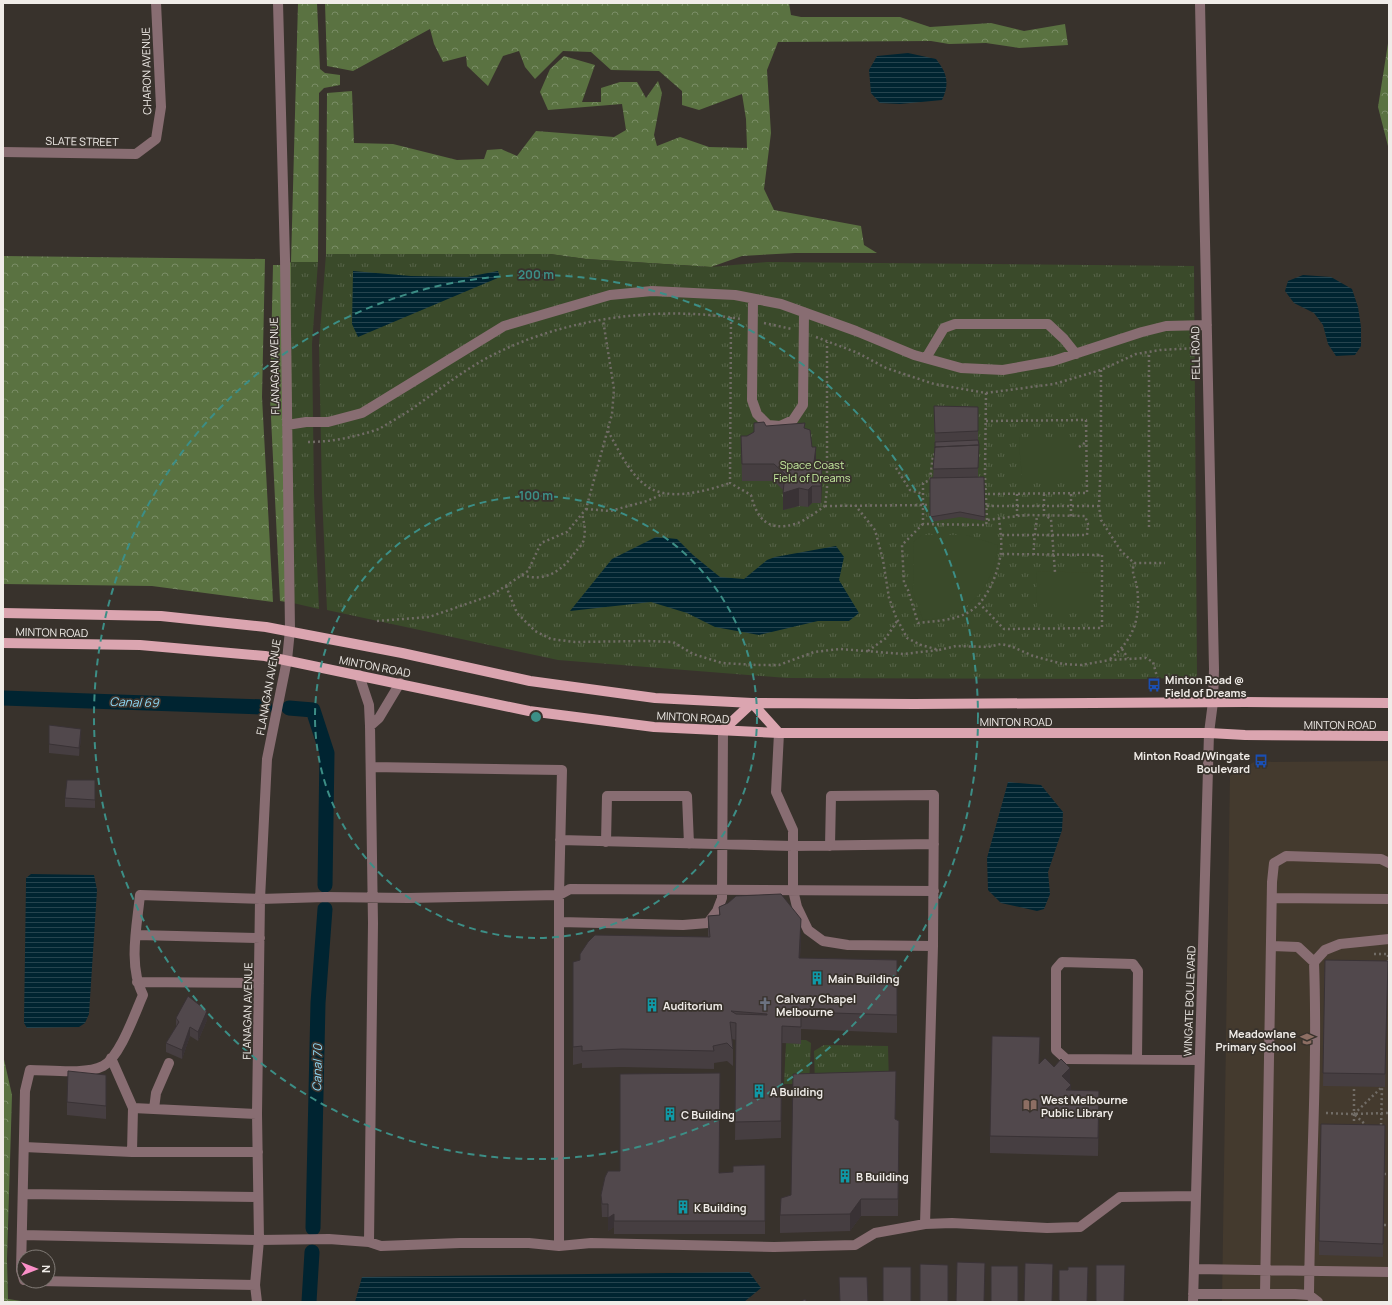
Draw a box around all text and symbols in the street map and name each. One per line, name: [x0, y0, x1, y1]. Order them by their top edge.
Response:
street label: CHARON AVENUE: [138, 27, 154, 115]
street label: SLATE STREET: [45, 133, 119, 149]
text: 200 m: [518, 266, 554, 283]
street label: FLANAGAN AVENUE: [266, 317, 282, 415]
street label: FELL ROAD: [1187, 326, 1203, 380]
park label: Space Coast Field of Dreams: [773, 457, 851, 485]
text: 100 m: [519, 487, 553, 504]
street label: MINTON ROAD: [16, 624, 88, 640]
street label: FLANAGAN AVENUE: [252, 638, 284, 736]
street label: MINTON ROAD: [338, 652, 412, 680]
place label: Minton Road @ Field of Dreams: [1165, 672, 1246, 700]
bus stop icon: Minton Road @ Field of Dreams: [1146, 677, 1162, 693]
water label: Canal 69: [109, 693, 160, 711]
street label: MINTON ROAD: [656, 708, 730, 726]
centre of rings: [529, 710, 543, 724]
street label: MINTON ROAD: [980, 714, 1052, 729]
street label: MINTON ROAD: [1304, 717, 1376, 732]
place label: Minton Road/Wingate Boulevard: [1134, 748, 1250, 776]
bus stop icon: Minton Road/Wingate Boulevard: [1253, 753, 1269, 769]
street label: WINGATE BOULEVARD: [1180, 945, 1198, 1057]
street label: FLANAGAN AVENUE: [239, 962, 255, 1060]
building icon: Main Building: [809, 970, 825, 986]
place label: Main Building: [828, 971, 899, 986]
place label: Calvary Chapel Melbourne: [776, 991, 856, 1019]
church icon: Calvary Chapel Melbourne: [757, 996, 773, 1012]
building icon: Auditorium: [644, 997, 660, 1013]
place label: Auditorium: [663, 998, 723, 1013]
place label: Meadowlane Primary School: [1216, 1026, 1296, 1054]
school or university icon: Meadowlane Primary School: [1299, 1031, 1315, 1047]
water label: Canal 70: [308, 1042, 326, 1092]
building icon: A Building: [751, 1083, 767, 1099]
place label: A Building: [770, 1084, 823, 1099]
place label: West Melbourne Public Library: [1041, 1092, 1128, 1120]
library icon: West Melbourne Public Library: [1022, 1097, 1038, 1113]
building icon: C Building: [662, 1106, 678, 1122]
place label: C Building: [681, 1107, 735, 1122]
building icon: B Building: [837, 1168, 853, 1184]
place label: B Building: [856, 1169, 909, 1184]
building icon: K Building: [675, 1199, 691, 1215]
place label: K Building: [694, 1200, 747, 1215]
north arrow: [16, 1249, 56, 1289]
text: N: [39, 1265, 54, 1273]

